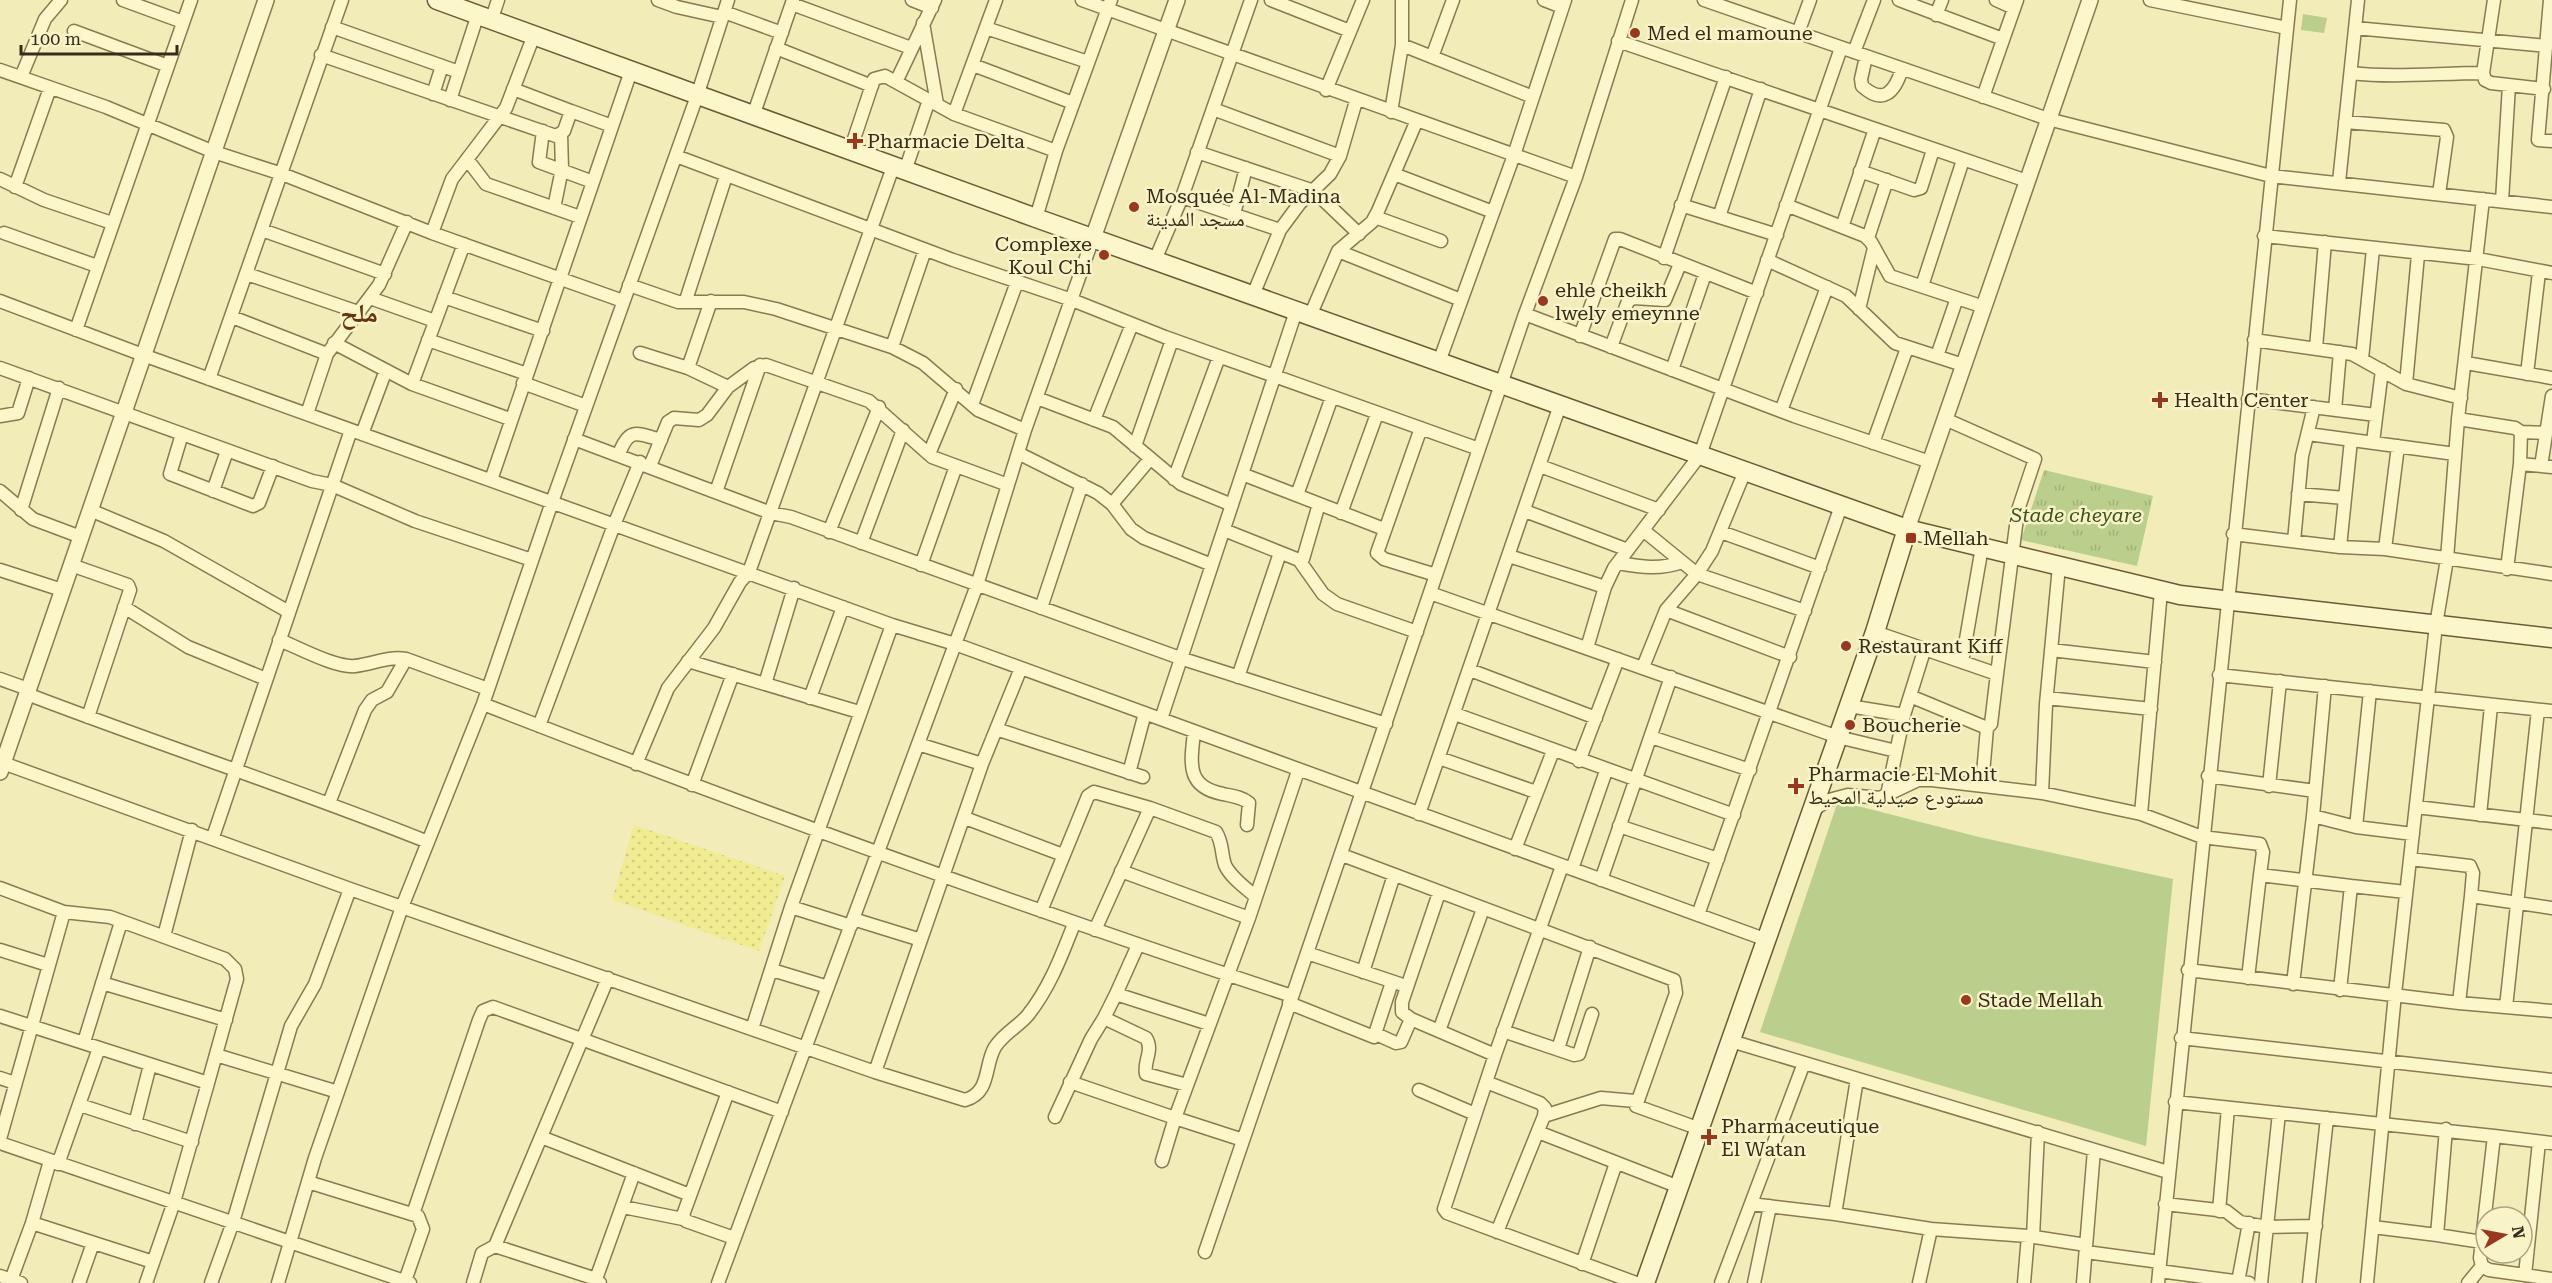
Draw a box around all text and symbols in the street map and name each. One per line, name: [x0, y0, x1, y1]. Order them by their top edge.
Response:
scale bar: [21, 18, 177, 56]
place label: Med el mamoune: [1647, 21, 1813, 45]
marker: Med el mamoune: [1628, 26, 1642, 40]
text: 100 m: [30, 28, 81, 49]
place label: Pharmacie Delta: [867, 129, 1025, 153]
marker: Pharmacie Delta: [848, 134, 862, 148]
place label: Mosquée Al-Madina مسجد المدينة: [1146, 184, 1341, 231]
marker: Mosquée Al-Madina مسجد المدينة: [1127, 200, 1141, 214]
place label: Complexe Koul Chi: [995, 232, 1092, 279]
marker: Complexe Koul Chi: [1097, 248, 1111, 262]
place label: ehle cheikh lwely emeynne: [1555, 278, 1700, 325]
marker: ehle cheikh lwely emeynne: [1536, 294, 1550, 308]
district label: ملح: [340, 298, 378, 330]
place label: Health Center: [2174, 388, 2309, 412]
marker: Health Center: [2151, 391, 2169, 409]
park label: Stade cheyare: [2009, 503, 2142, 527]
place label: Mellah: [1923, 526, 1989, 550]
marker: Mellah: [1904, 531, 1918, 545]
place label: Restaurant Kiff: [1858, 634, 2003, 658]
marker: Restaurant Kiff: [1839, 639, 1853, 653]
place label: Boucherie: [1862, 713, 1961, 737]
marker: Boucherie: [1843, 718, 1857, 732]
place label: Pharmacie El Mohit مستودع صيدلية المحيط: [1808, 762, 1998, 810]
marker: Pharmacie El Mohit مستودع صيدلية المحيط: [1789, 779, 1803, 793]
place label: Stade Mellah: [1978, 988, 2103, 1012]
marker: Stade Mellah: [1959, 993, 1973, 1007]
place label: Pharmaceutique El Watan: [1721, 1114, 1879, 1161]
marker: Pharmaceutique El Watan: [1702, 1130, 1716, 1144]
north arrow: [2474, 1205, 2534, 1265]
text: N: [2508, 1225, 2529, 1240]

